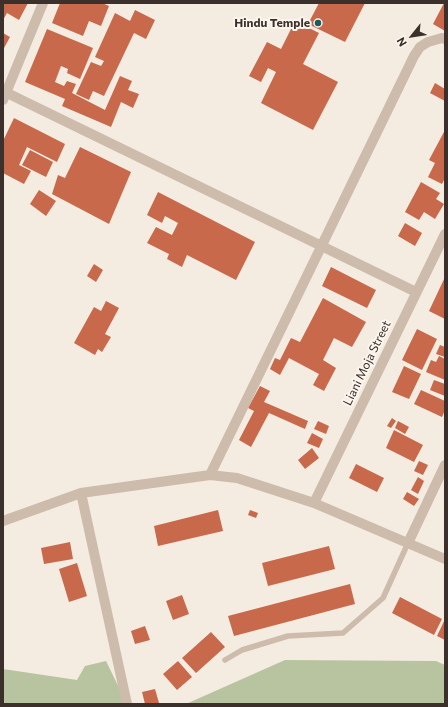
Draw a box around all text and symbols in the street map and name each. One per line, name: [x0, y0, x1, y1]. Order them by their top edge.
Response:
place label: Hindu Temple: [234, 16, 310, 30]
north arrow: [392, 16, 432, 56]
marker: Hindu Temple: [313, 18, 323, 28]
text: N: [393, 35, 409, 49]
street label: Liani Moja Street: [340, 318, 394, 408]

